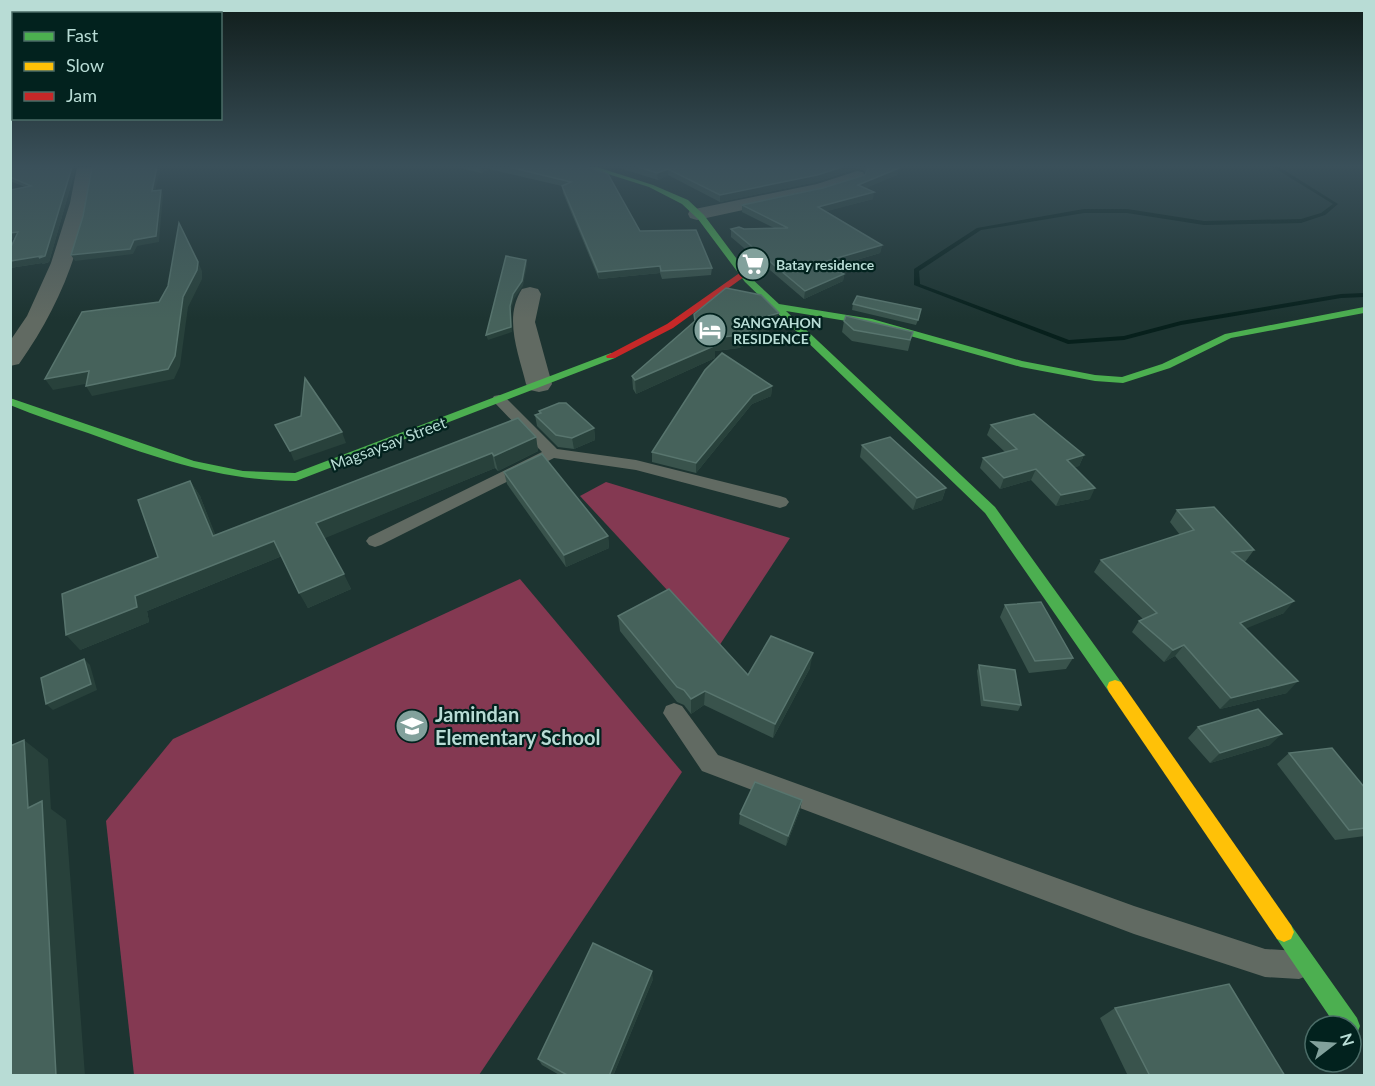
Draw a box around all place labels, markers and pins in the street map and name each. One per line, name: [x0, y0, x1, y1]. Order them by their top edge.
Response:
supermarket icon: Batay residence: [735, 246, 771, 282]
place label: Batay residence: [776, 256, 875, 273]
hotel icon: SANGYAHON RESIDENCE: [692, 312, 728, 348]
place label: SANGYAHON RESIDENCE: [733, 314, 822, 347]
place label: Jamindan Elementary School: [435, 702, 600, 749]
school or university icon: Jamindan Elementary School: [394, 708, 430, 744]

